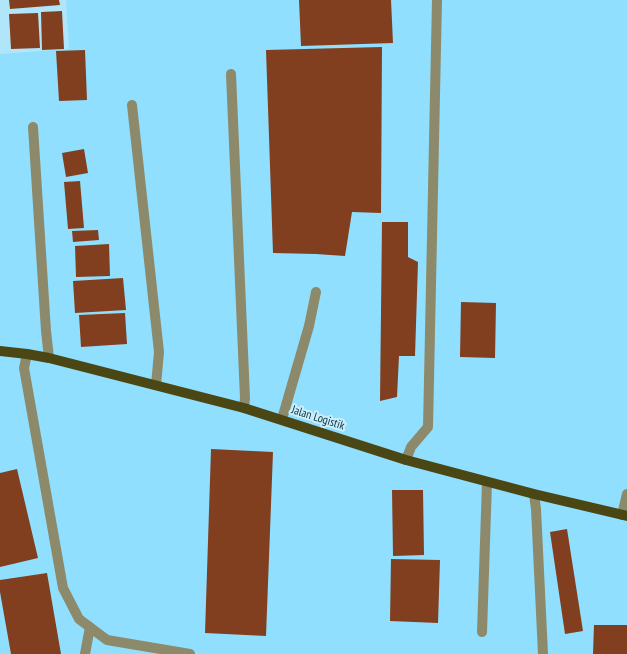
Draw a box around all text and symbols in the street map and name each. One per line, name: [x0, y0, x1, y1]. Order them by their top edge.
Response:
street label: Jalan Logistik: [290, 403, 346, 433]

